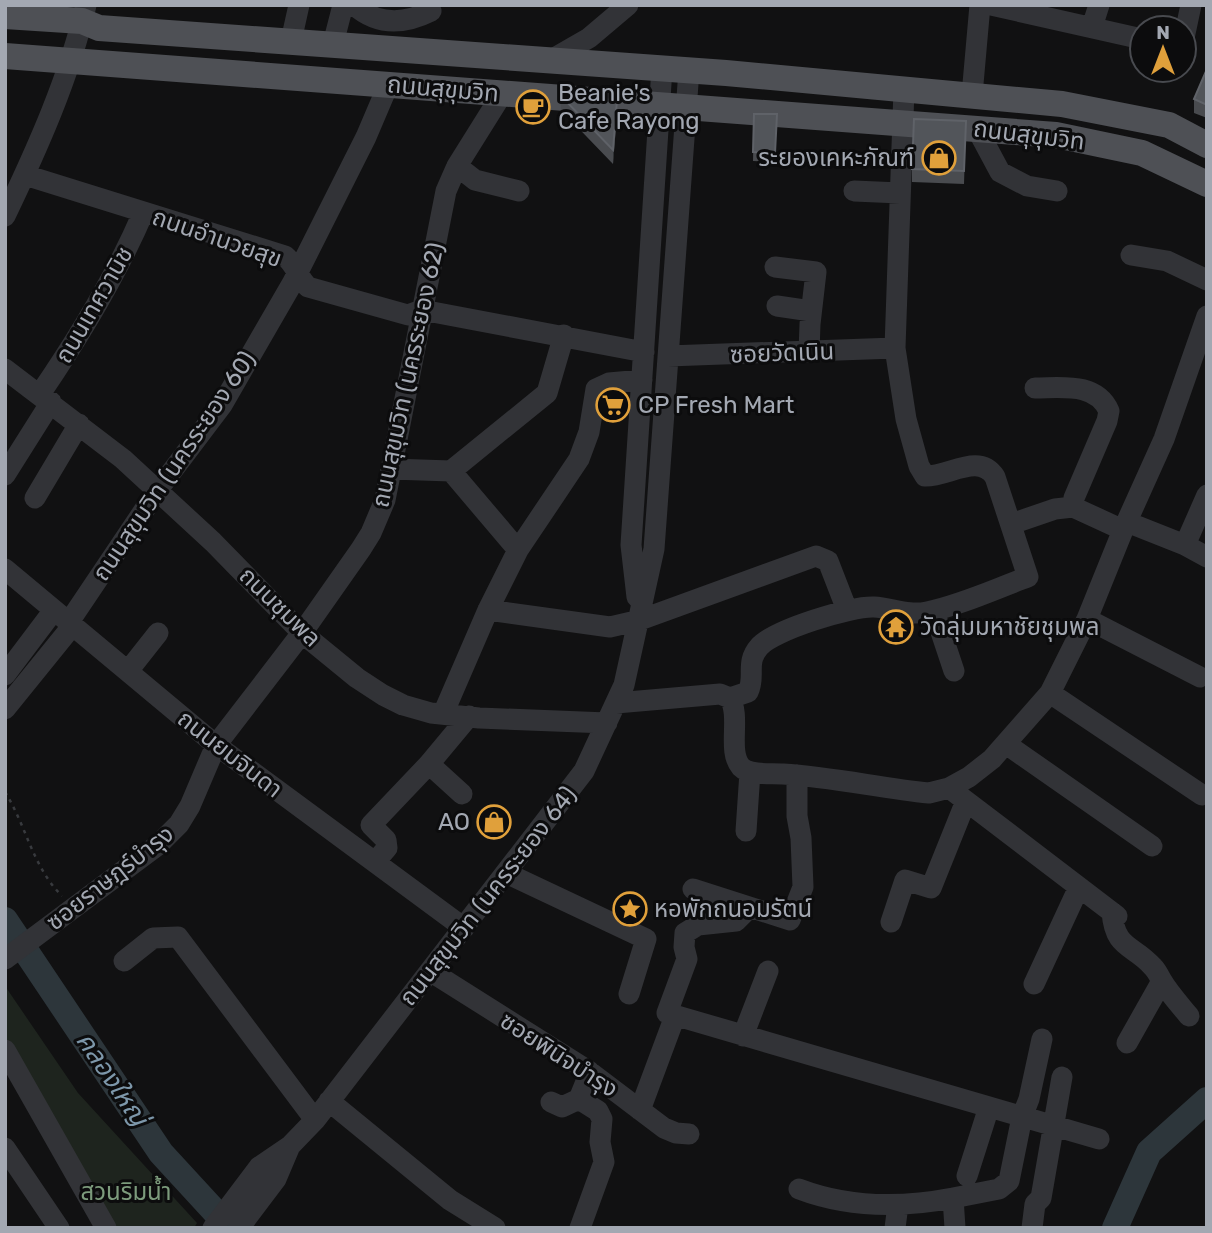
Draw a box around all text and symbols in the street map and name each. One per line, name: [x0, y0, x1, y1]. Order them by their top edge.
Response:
north arrow: [1128, 14, 1198, 84]
text: N: [1156, 21, 1170, 44]
street label: ถนนสุขุมวิท: [386, 70, 500, 109]
place label: Beanie's Cafe Rayong: [558, 79, 700, 135]
cafe icon: Beanie's Cafe Rayong: [514, 88, 552, 126]
street label: ถนนสุขุมวิท: [972, 114, 1086, 157]
shop icon: ระยองเคหะภัณฑ์: [920, 139, 958, 177]
place label: ระยองเคหะภัณฑ์: [758, 144, 914, 172]
street label: ถนนอำนวยสุข: [148, 203, 285, 274]
street label: ถนนสุขุมวิท (นครระยอง 62): [366, 240, 451, 510]
street label: ถนนเทศวานิช: [49, 242, 139, 368]
street label: ซอยวัดเนิน: [729, 337, 835, 369]
street label: ถนนสุขุมวิท (นครระยอง 60): [87, 346, 262, 587]
supermarket icon: CP Fresh Mart: [594, 386, 632, 424]
place label: CP Fresh Mart: [638, 391, 794, 419]
street label: ถนนชุมพล: [233, 561, 326, 653]
temple icon: วัดลุ่มมหาชัยชุมพล: [877, 608, 915, 646]
place label: วัดลุ่มมหาชัยชุมพล: [920, 613, 1099, 642]
street label: ถนนยมจินดา: [172, 705, 288, 803]
street label: ถนนสุขุมวิท (นครระยอง 64): [394, 781, 583, 1012]
shop icon: AO: [475, 803, 513, 841]
place label: AO: [438, 808, 470, 836]
street label: ซอยราษฎร์บำรุง: [41, 820, 180, 937]
place icon: หอพักถนอมรัตน์: [611, 890, 649, 928]
place label: หอพักถนอมรัตน์: [654, 895, 812, 923]
street label: ซอยพินิจบำรุง: [494, 1007, 623, 1104]
water label: คลองใหญ่: [69, 1026, 157, 1135]
park label: สวนริมน้ำ: [80, 1175, 172, 1206]

